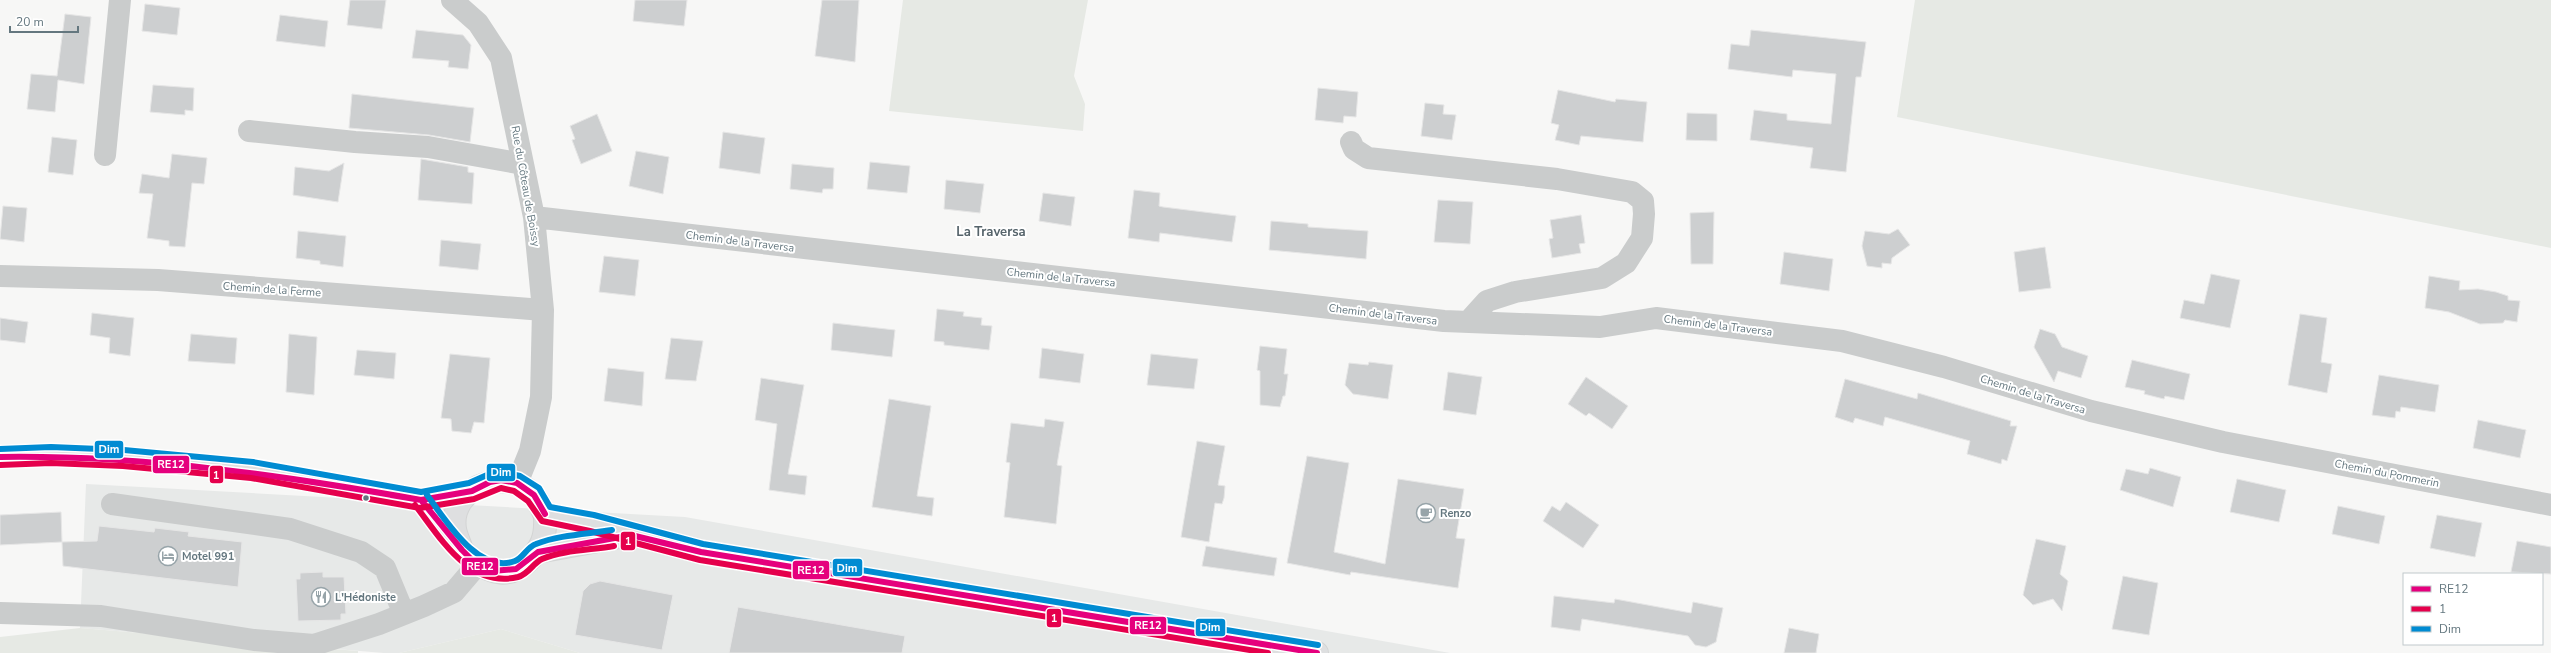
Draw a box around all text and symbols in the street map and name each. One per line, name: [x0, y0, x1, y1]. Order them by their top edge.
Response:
scale bar: [10, 8, 78, 34]
text: 20 m: [16, 14, 44, 30]
street label: Rue du Côteau de Boissy: [507, 124, 544, 248]
district label: La Traversa: [956, 223, 1026, 241]
street label: Chemin de la Traversa: [685, 227, 795, 256]
street label: Chemin de la Traversa: [1006, 264, 1116, 291]
street label: Chemin de la Ferme: [222, 279, 322, 300]
street label: Chemin de la Traversa: [1328, 300, 1438, 329]
street label: Chemin de la Traversa: [1663, 311, 1773, 340]
street label: Chemin de la Traversa: [1978, 371, 2088, 418]
line badge: Dim: [94, 440, 124, 459]
text: Dim: [99, 442, 119, 457]
line badge: RE12: [152, 455, 190, 474]
street label: Chemin du Pommerin: [2333, 456, 2440, 491]
text: RE12: [157, 457, 185, 472]
line badge: Dim: [486, 463, 516, 482]
line badge: 1: [209, 465, 224, 484]
text: Dim: [491, 465, 511, 480]
text: 1: [213, 468, 219, 483]
unlabelled marker: [361, 493, 371, 503]
cafe icon: Renzo: [1415, 502, 1437, 524]
place label: Renzo: [1440, 506, 1471, 521]
line badge: 1: [620, 531, 636, 551]
text: 1: [625, 534, 631, 549]
hotel icon: Motel 991: [157, 545, 179, 567]
place label: Motel 991: [182, 549, 234, 564]
line badge: RE12: [461, 557, 499, 576]
line badge: Dim: [832, 558, 863, 577]
text: RE12: [466, 559, 494, 574]
line badge: RE12: [792, 560, 830, 580]
text: Dim: [837, 561, 857, 576]
text: RE12: [797, 563, 825, 578]
legend: [2403, 573, 2543, 645]
text: RE12: [2439, 581, 2468, 597]
restaurant icon: L'Hédoniste: [310, 586, 332, 608]
place label: L'Hédoniste: [335, 590, 396, 605]
text: 1: [2439, 601, 2446, 617]
line badge: 1: [1046, 608, 1062, 628]
text: 1: [1051, 611, 1057, 626]
line badge: RE12: [1129, 616, 1167, 635]
text: RE12: [1134, 618, 1162, 633]
line badge: Dim: [1195, 618, 1226, 637]
text: Dim: [1200, 620, 1220, 635]
text: Dim: [2439, 621, 2461, 637]

